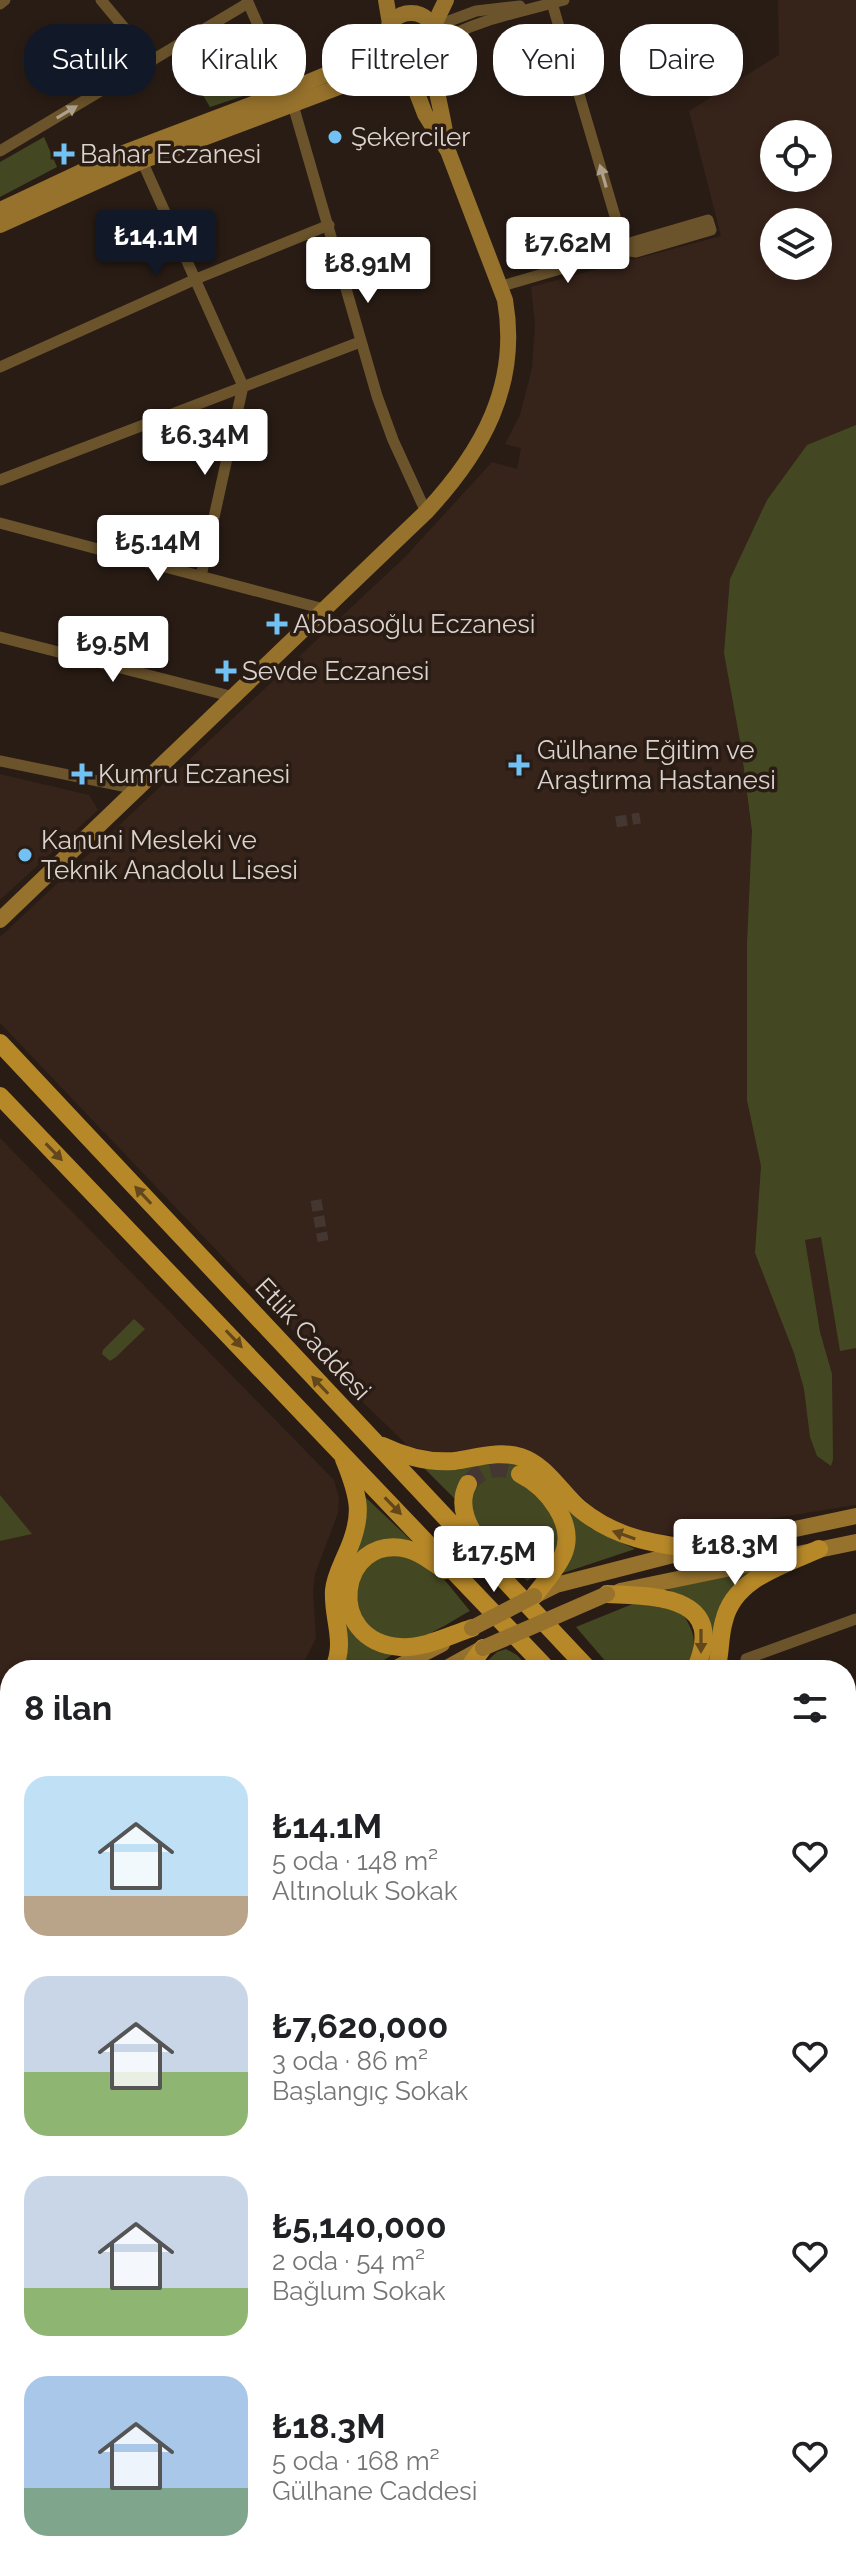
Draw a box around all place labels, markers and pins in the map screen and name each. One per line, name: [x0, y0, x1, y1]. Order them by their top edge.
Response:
place label: Şekerciler: [351, 122, 471, 152]
marker: Şekerciler: [326, 128, 344, 146]
place label: Bahar Eczanesi: [80, 139, 261, 169]
marker: Bahar Eczanesi: [55, 145, 73, 163]
pin: ₺14.1M: [91, 210, 221, 278]
pin: ₺7.62M: [503, 217, 633, 285]
pin: ₺8.91M: [303, 237, 433, 305]
pin: ₺6.34M: [140, 409, 270, 477]
pin: ₺5.14M: [93, 515, 223, 583]
place label: Abbasoğlu Eczanesi: [293, 609, 535, 639]
marker: Abbasoğlu Eczanesi: [268, 615, 286, 633]
pin: ₺9.5M: [57, 616, 169, 684]
place label: Sevde Eczanesi: [242, 656, 429, 686]
marker: Sevde Eczanesi: [217, 662, 235, 680]
place label: Gülhane Eğitim ve Araştırma Hastanesi: [537, 735, 776, 795]
marker: Gülhane Eğitim ve Araştırma Hastanesi: [508, 754, 530, 776]
place label: Kumru Eczanesi: [98, 759, 290, 789]
marker: Kumru Eczanesi: [73, 765, 91, 783]
place label: Kanuni Mesleki ve Teknik Anadolu Lisesi: [41, 825, 298, 885]
marker: Kanuni Mesleki ve Teknik Anadolu Lisesi: [16, 846, 34, 864]
pin: ₺18.3M: [670, 1519, 800, 1587]
pin: ₺17.5M: [429, 1526, 559, 1594]

